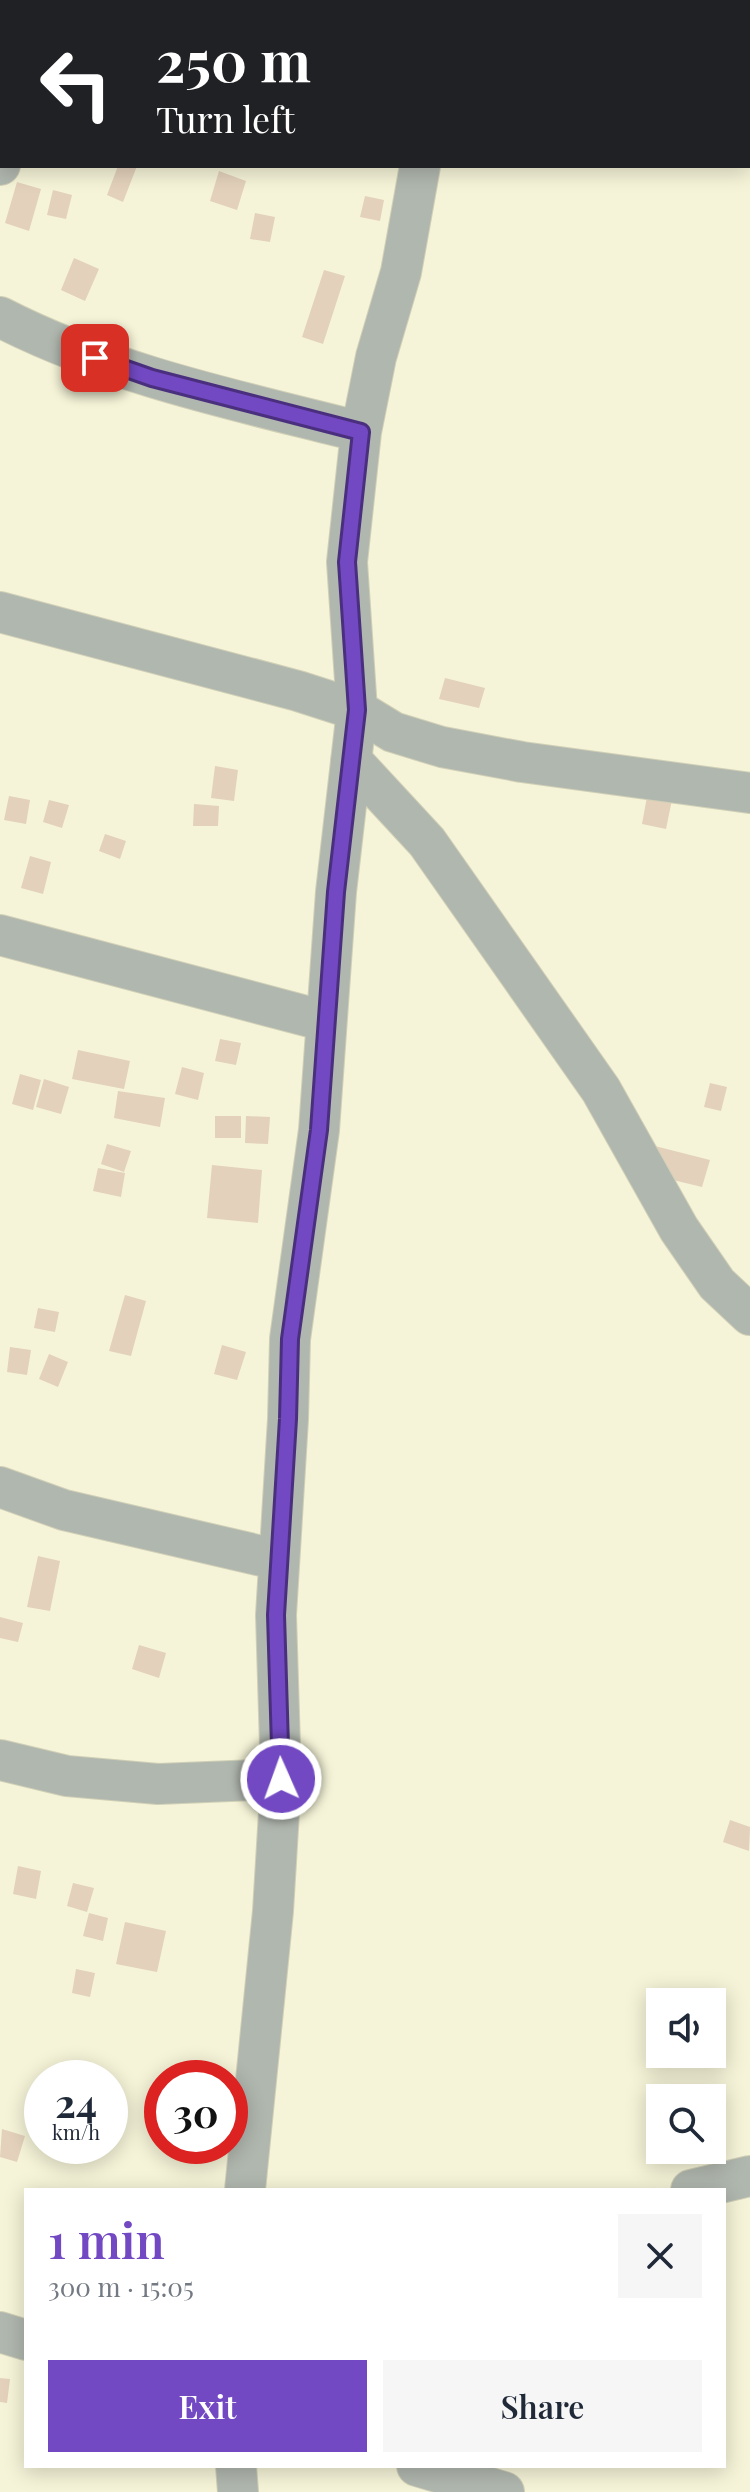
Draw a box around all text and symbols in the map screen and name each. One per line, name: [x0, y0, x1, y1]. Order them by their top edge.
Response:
text: 250 m: [156, 22, 311, 97]
icon: left: [24, 32, 128, 136]
text: Turn left: [156, 94, 295, 142]
pin: [61, 324, 129, 392]
icon: arrive: [73, 336, 117, 380]
position arrow: [239, 1737, 323, 1821]
map controls: [646, 1988, 726, 2164]
button: sound: [646, 1988, 726, 2068]
speed limit sign: 30: [144, 2060, 248, 2164]
text: 24: [55, 2075, 97, 2128]
button: search: [646, 2084, 726, 2164]
text: km/h: [52, 2118, 100, 2145]
text: 1 min: [48, 2207, 165, 2271]
button: close: [618, 2214, 702, 2298]
text: 300 m · 15:05: [48, 2269, 194, 2304]
button: Exit: [48, 2360, 367, 2452]
button: Share: [383, 2360, 702, 2452]

